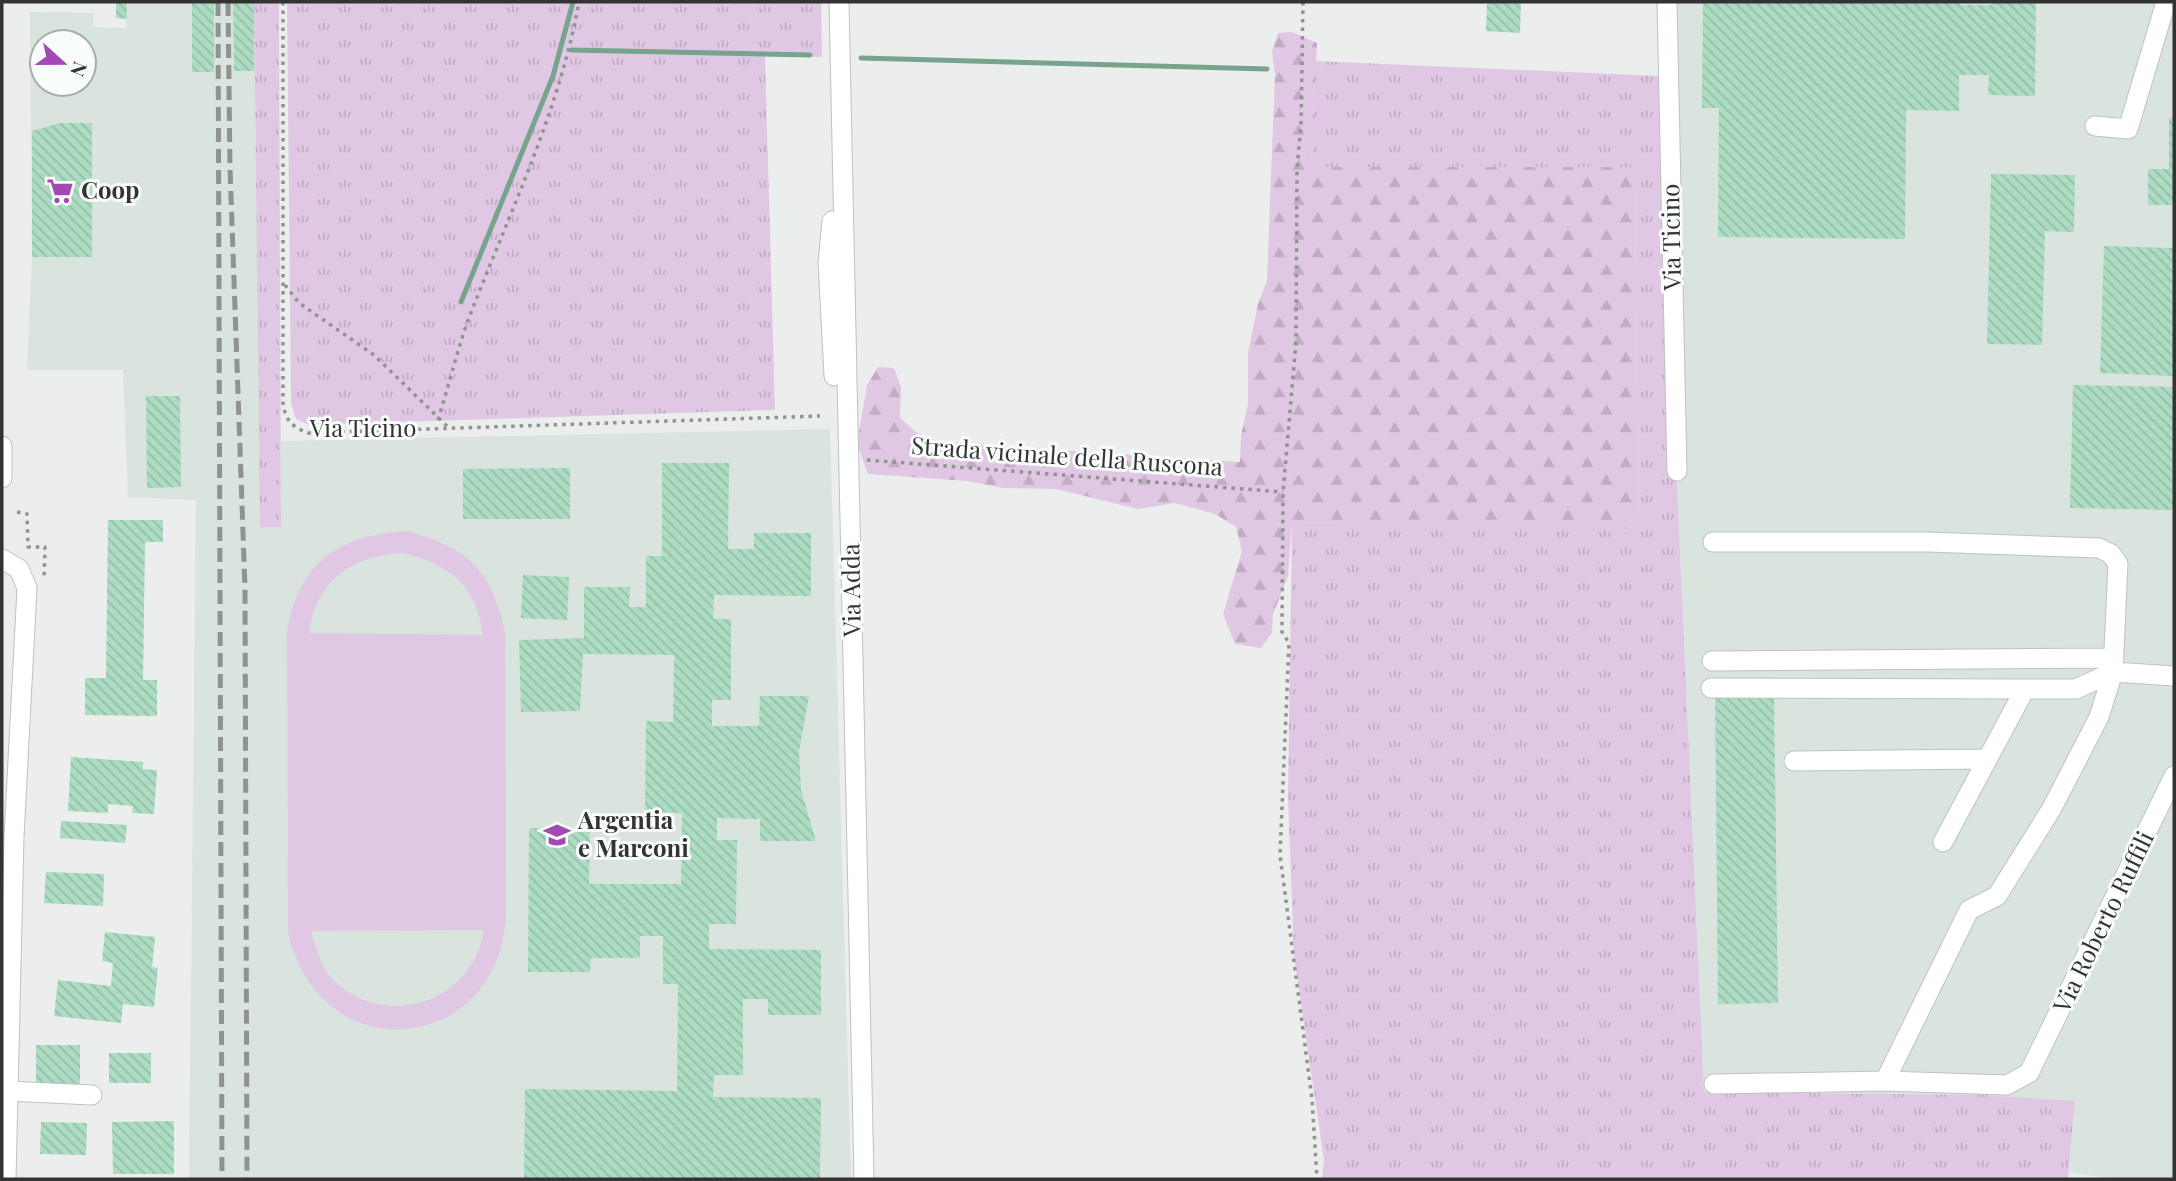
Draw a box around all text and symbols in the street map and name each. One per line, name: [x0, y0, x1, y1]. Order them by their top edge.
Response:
north arrow: [28, 28, 98, 98]
text: N: [65, 58, 94, 81]
place label: Coop: [81, 173, 139, 205]
supermarket icon: Coop: [45, 176, 75, 206]
street label: Via Ticino: [1653, 183, 1687, 292]
street label: Via Ticino: [309, 411, 416, 443]
street label: Strada vicinale della Ruscona: [910, 428, 1224, 482]
street label: Via Adda: [833, 543, 867, 638]
place label: Argentia e Marconi: [577, 803, 689, 863]
school or university icon: Argentia e Marconi: [542, 820, 572, 850]
street label: Via Roberto Ruffili: [2044, 825, 2160, 1018]

